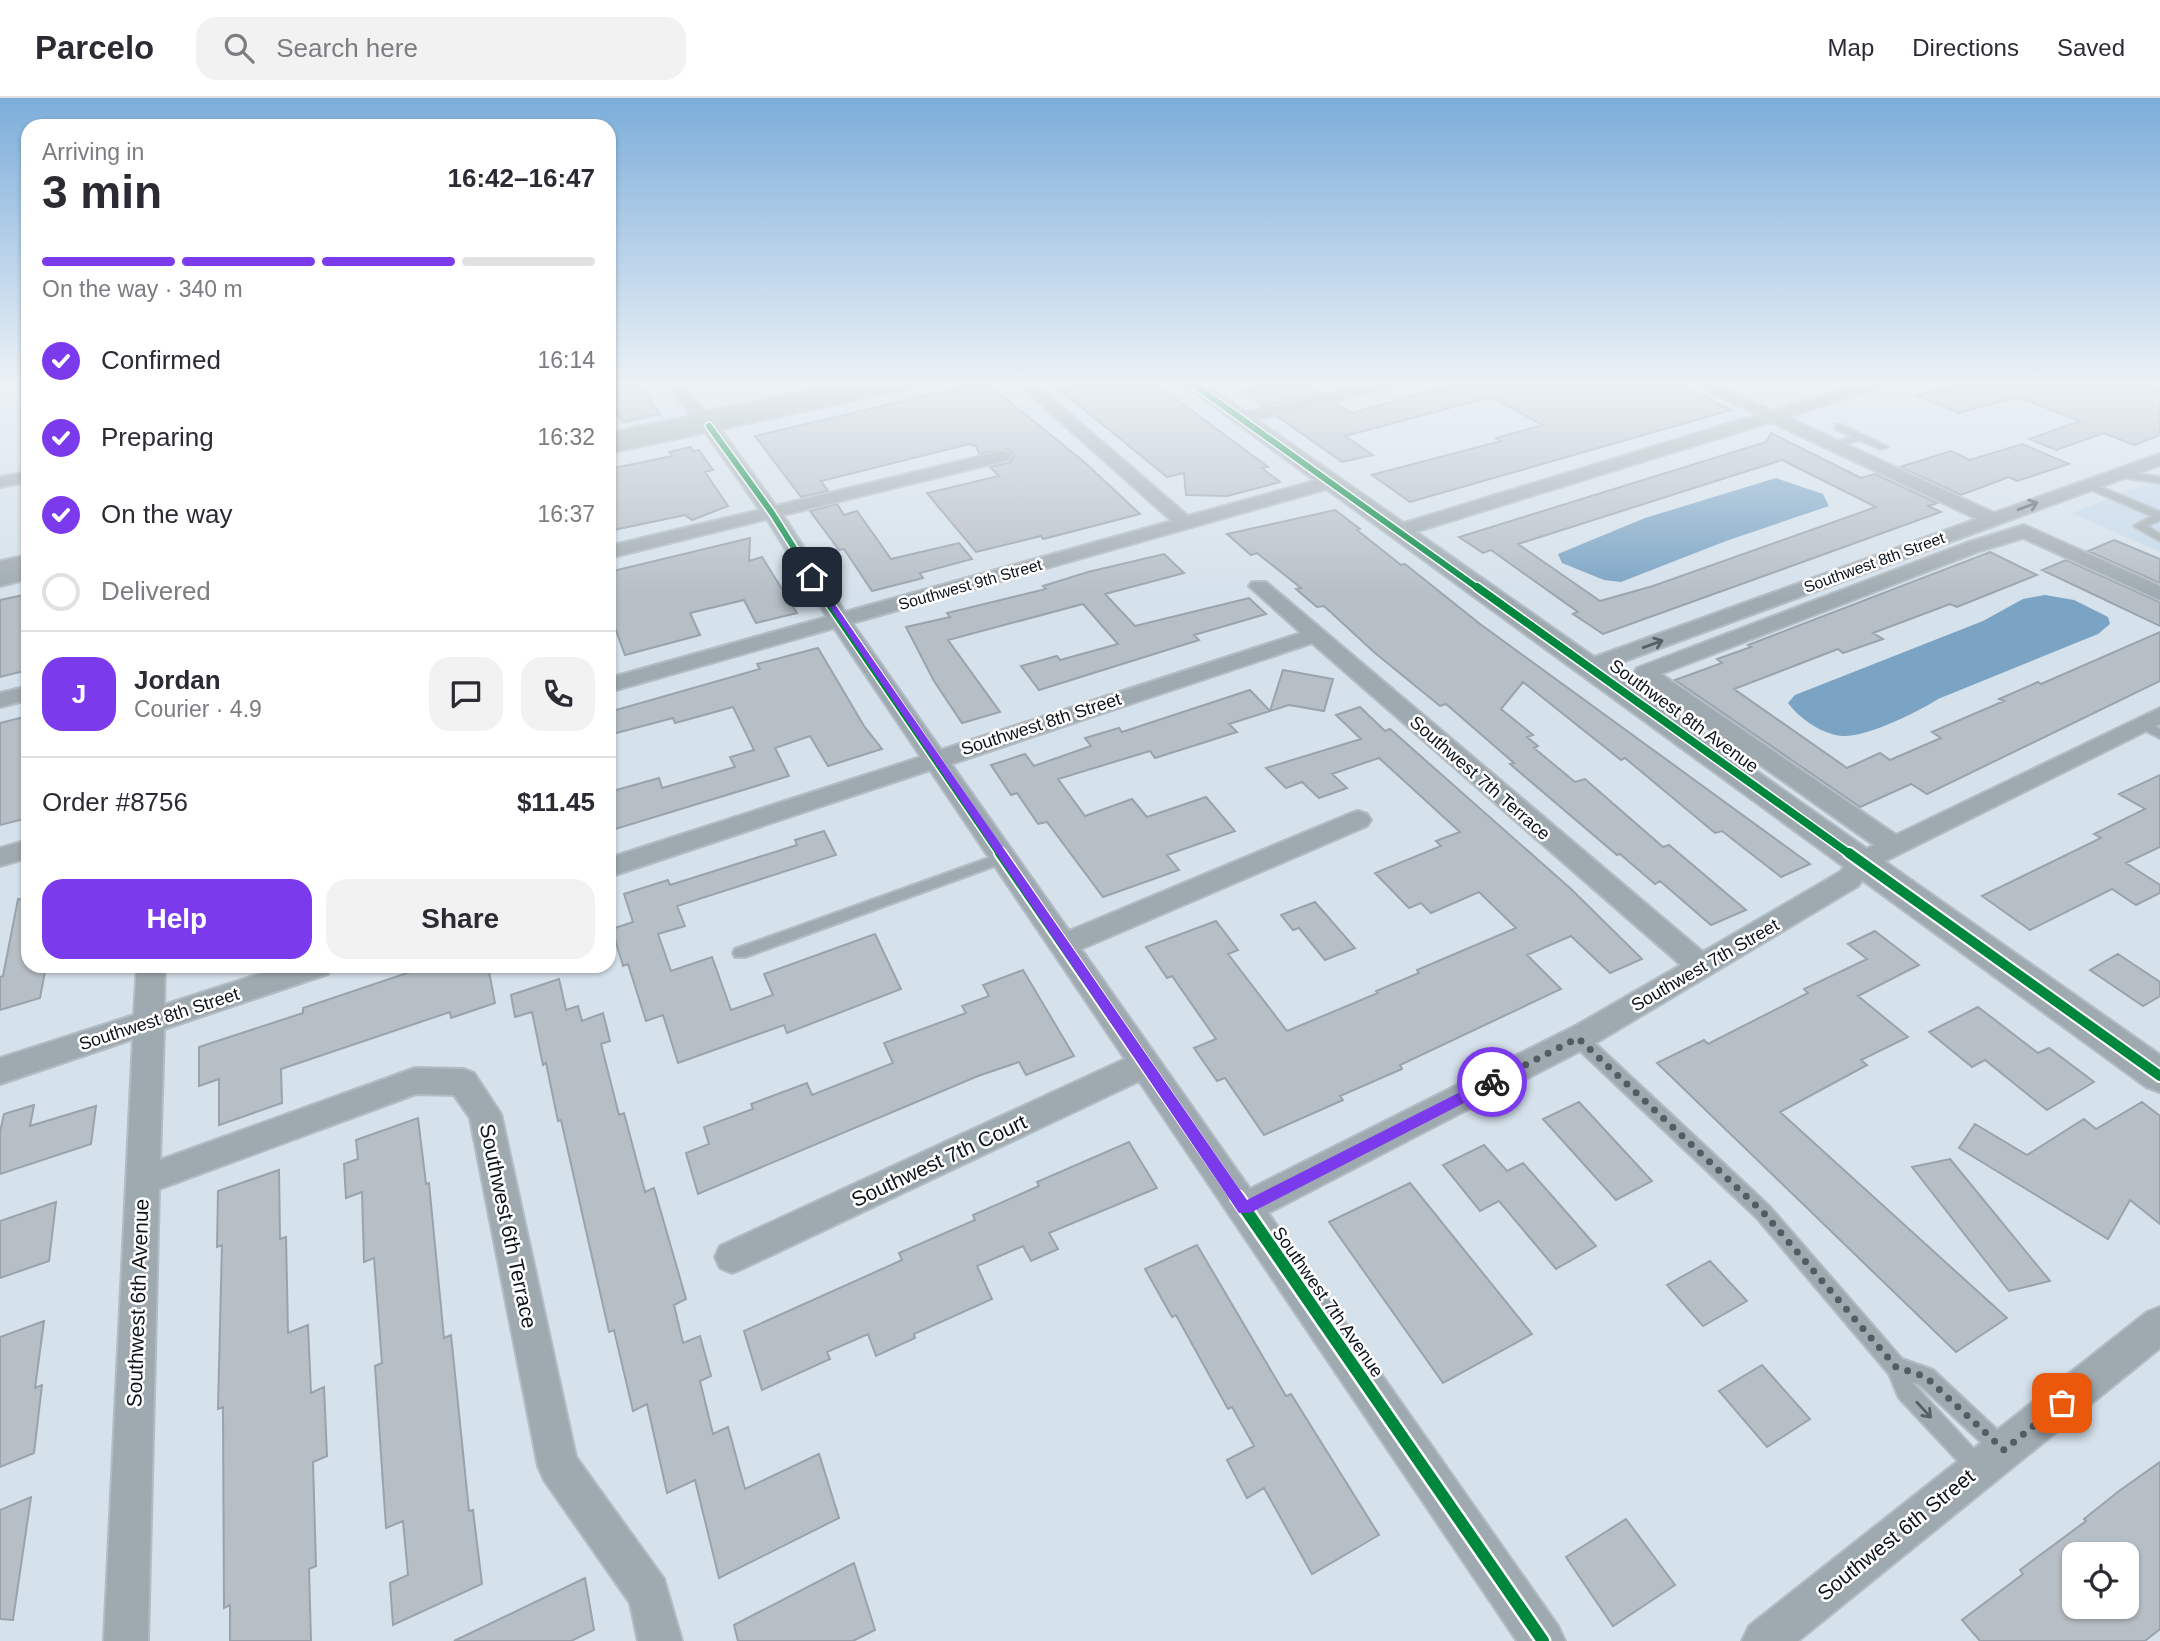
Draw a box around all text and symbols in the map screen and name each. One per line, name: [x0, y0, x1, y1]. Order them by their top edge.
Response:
search box: [196, 17, 686, 80]
text: Parcelo: [35, 29, 154, 66]
icon: search: [220, 29, 258, 67]
text: Search here: [276, 33, 418, 63]
text: Map: [1828, 34, 1874, 61]
text: Directions: [1912, 34, 2019, 61]
text: Saved: [2057, 34, 2125, 61]
text: Arriving in: [42, 139, 144, 165]
text: 16:42–16:47: [448, 163, 595, 193]
text: 3 min: [42, 166, 162, 218]
text: On the way · 340 m: [42, 276, 243, 302]
icon: check: [42, 342, 80, 380]
text: Confirmed: [101, 345, 221, 375]
text: 16:14: [537, 347, 595, 373]
icon: check: [42, 419, 80, 457]
text: Preparing: [101, 422, 214, 452]
text: 16:32: [537, 424, 595, 450]
icon: check: [42, 496, 80, 534]
text: On the way: [101, 499, 233, 529]
one-way arrow: [2016, 499, 2038, 511]
text: 16:37: [537, 501, 595, 527]
street label: Southwest 8th Street: [1801, 529, 1947, 596]
pin: [782, 547, 842, 607]
street label: Southwest 9th Street: [896, 556, 1044, 613]
icon: home: [793, 558, 831, 596]
text: Delivered: [101, 576, 211, 606]
one-way arrow: [1642, 636, 1664, 649]
street label: Southwest 8th Avenue: [1606, 655, 1762, 777]
button: chat: [429, 657, 503, 731]
button: phone: [521, 657, 595, 731]
text: Jordan: [134, 665, 221, 695]
text: J: [72, 679, 86, 709]
street label: Southwest 8th Street: [958, 689, 1124, 759]
text: Courier · 4.9: [134, 696, 262, 722]
street label: Southwest 7th Terrace: [1406, 712, 1554, 844]
text: Order #8756: [42, 787, 188, 817]
text: $11.45: [517, 787, 595, 817]
button: Help: [42, 879, 312, 959]
button: Share: [326, 879, 595, 959]
street label: Southwest 7th Street: [1628, 915, 1782, 1015]
street label: Southwest 8th Street: [76, 984, 242, 1054]
courier: [1457, 1047, 1527, 1117]
icon: bike: [1473, 1063, 1511, 1101]
street label: Southwest 7th Court: [848, 1110, 1030, 1211]
street label: Southwest 6th Terrace: [476, 1121, 541, 1330]
street label: Southwest 6th Avenue: [122, 1198, 153, 1408]
street label: Southwest 7th Avenue: [1269, 1223, 1387, 1381]
pin: [2032, 1373, 2092, 1433]
icon: bag: [2043, 1384, 2081, 1422]
one-way arrow: [1915, 1401, 1932, 1418]
street label: Southwest 6th Street: [1813, 1464, 1979, 1605]
map controls: [2062, 1542, 2139, 1619]
button: locate: [2062, 1542, 2139, 1619]

